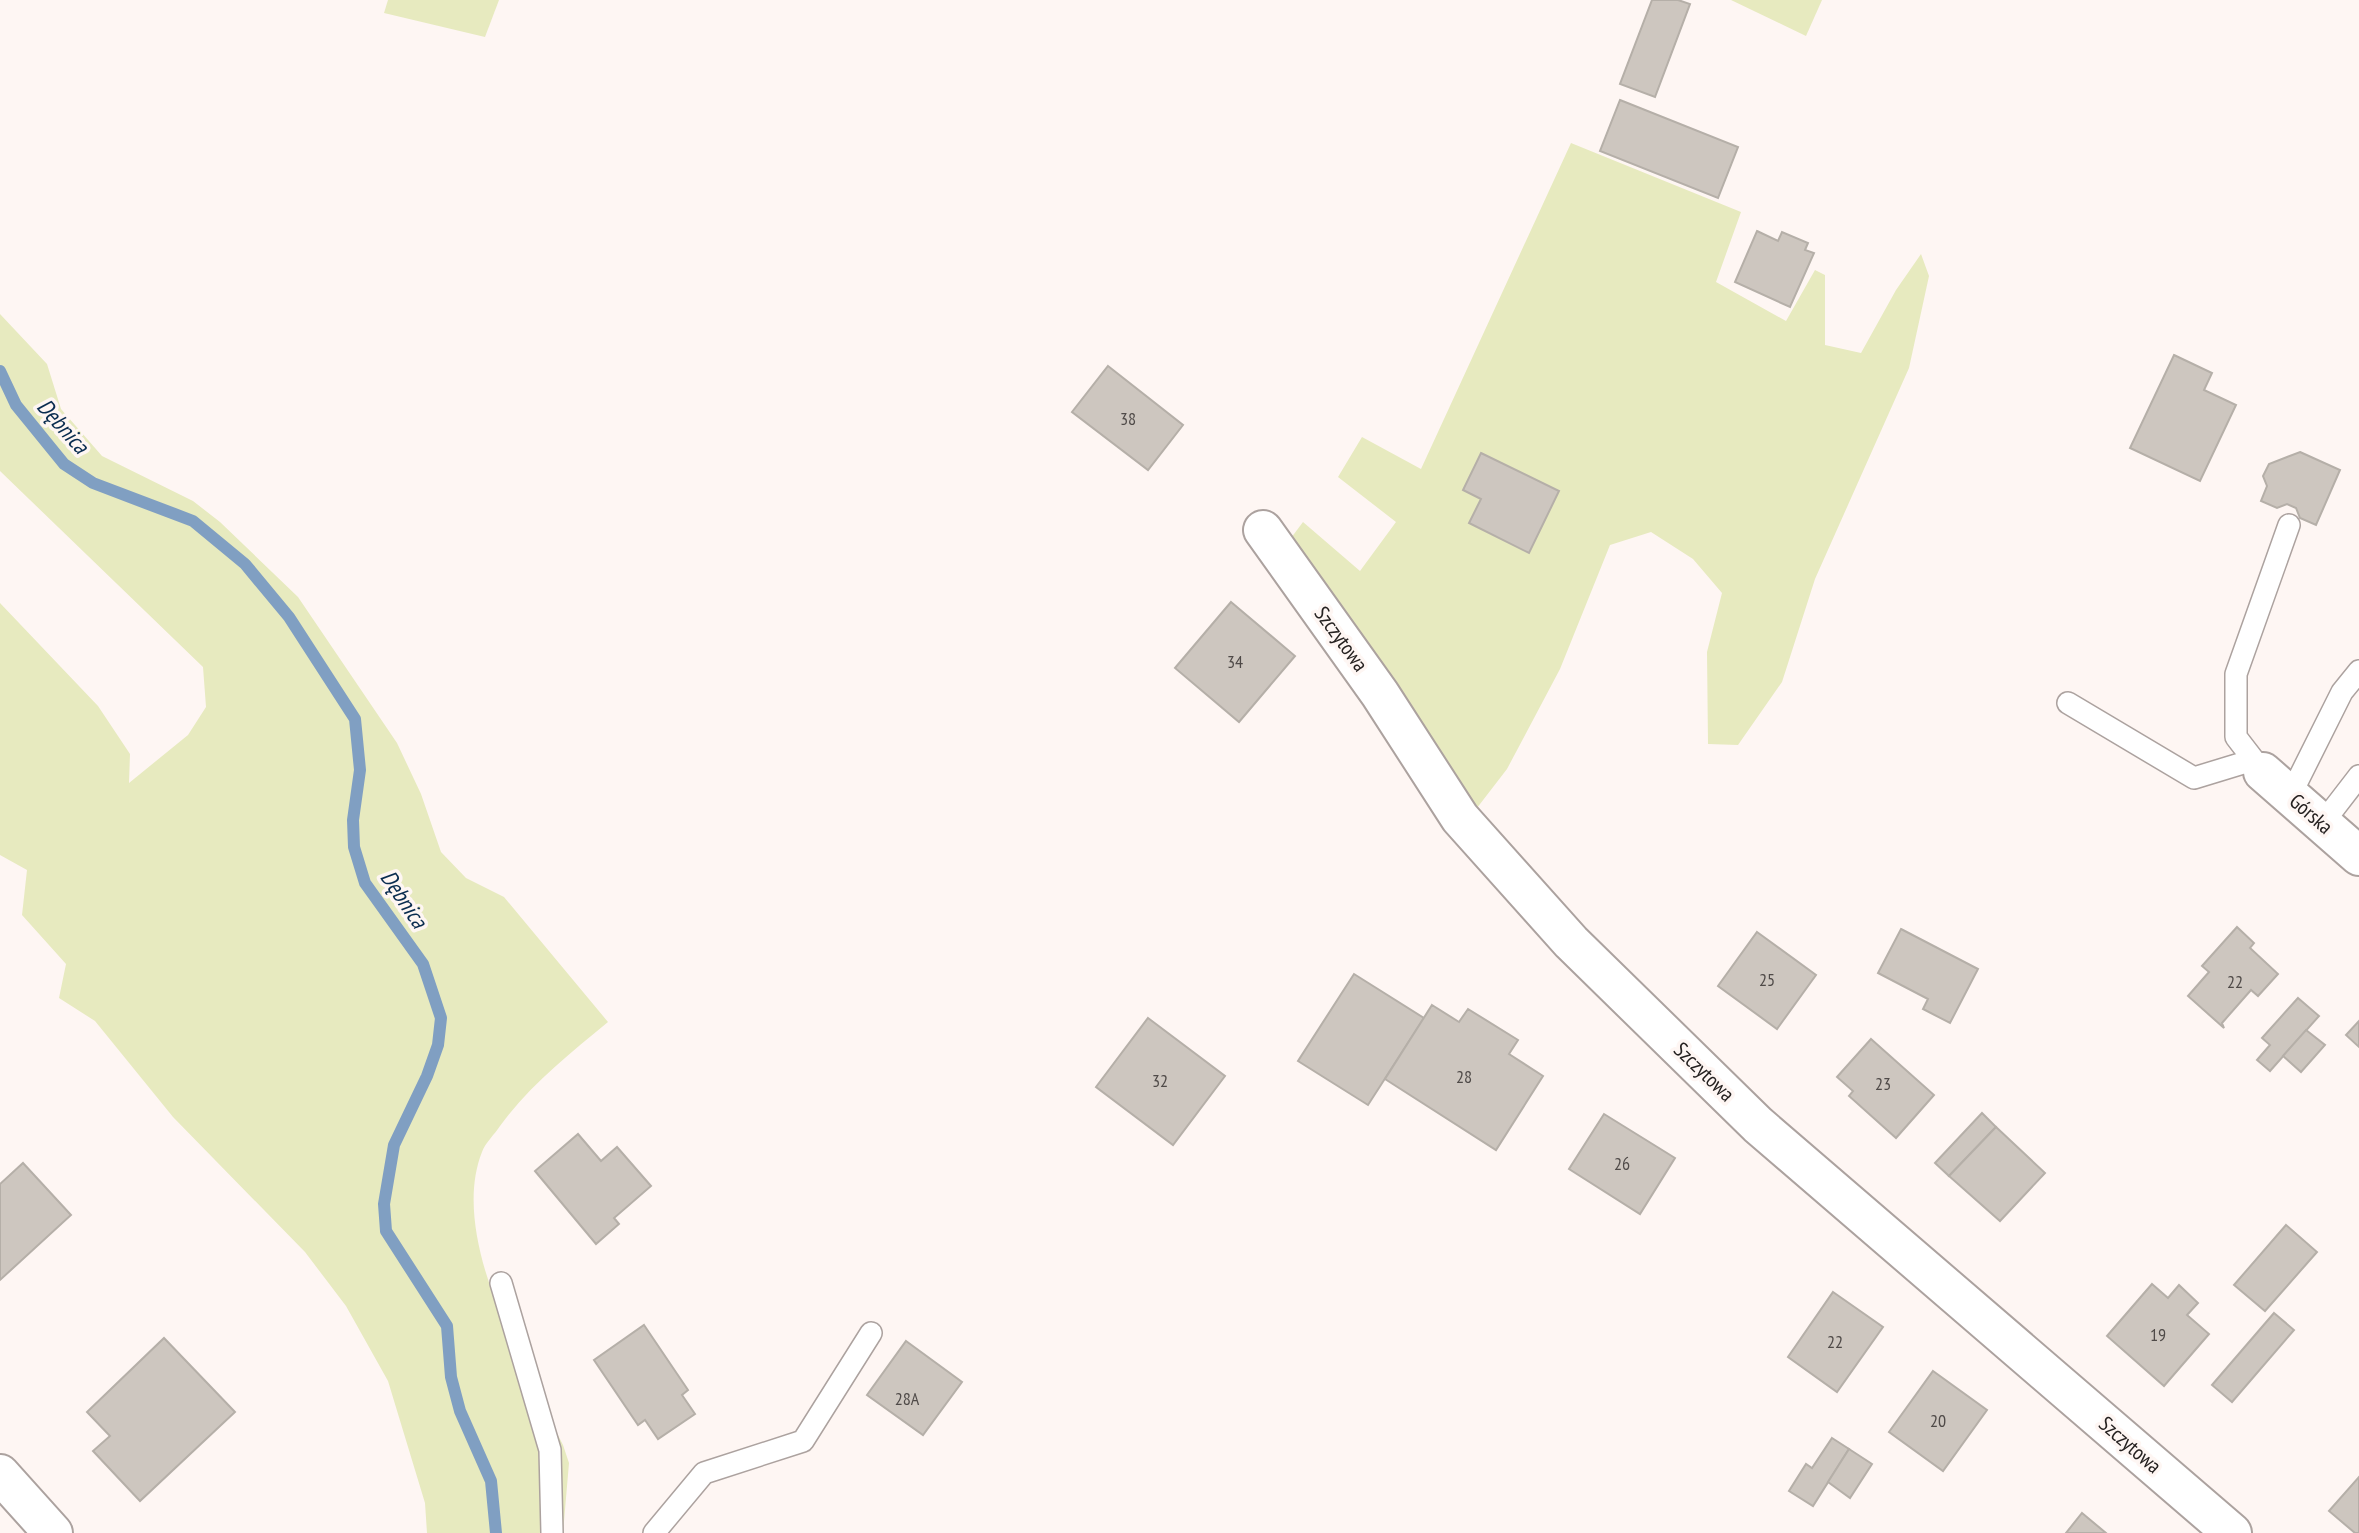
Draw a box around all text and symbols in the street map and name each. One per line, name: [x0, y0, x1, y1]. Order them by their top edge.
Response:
water label: Dębnica: [31, 392, 97, 460]
house number: 38: [1120, 407, 1136, 430]
street label: Szczytowa: [1309, 601, 1374, 677]
house number: 34: [1227, 650, 1243, 673]
street label: Górska: [2284, 787, 2339, 840]
water label: Dębnica: [375, 864, 435, 935]
house number: 25: [1759, 968, 1775, 991]
house number: 22: [2227, 970, 2243, 993]
street label: Szczytowa: [1668, 1036, 1740, 1107]
house number: 28: [1456, 1065, 1472, 1088]
house number: 32: [1152, 1069, 1168, 1092]
house number: 23: [1875, 1072, 1891, 1095]
house number: 26: [1614, 1152, 1630, 1175]
house number: 19: [2150, 1323, 2166, 1346]
house number: 22: [1827, 1330, 1843, 1353]
house number: 28A: [895, 1387, 920, 1410]
house number: 20: [1930, 1409, 1946, 1432]
street label: Szczytowa: [2093, 1410, 2167, 1479]

